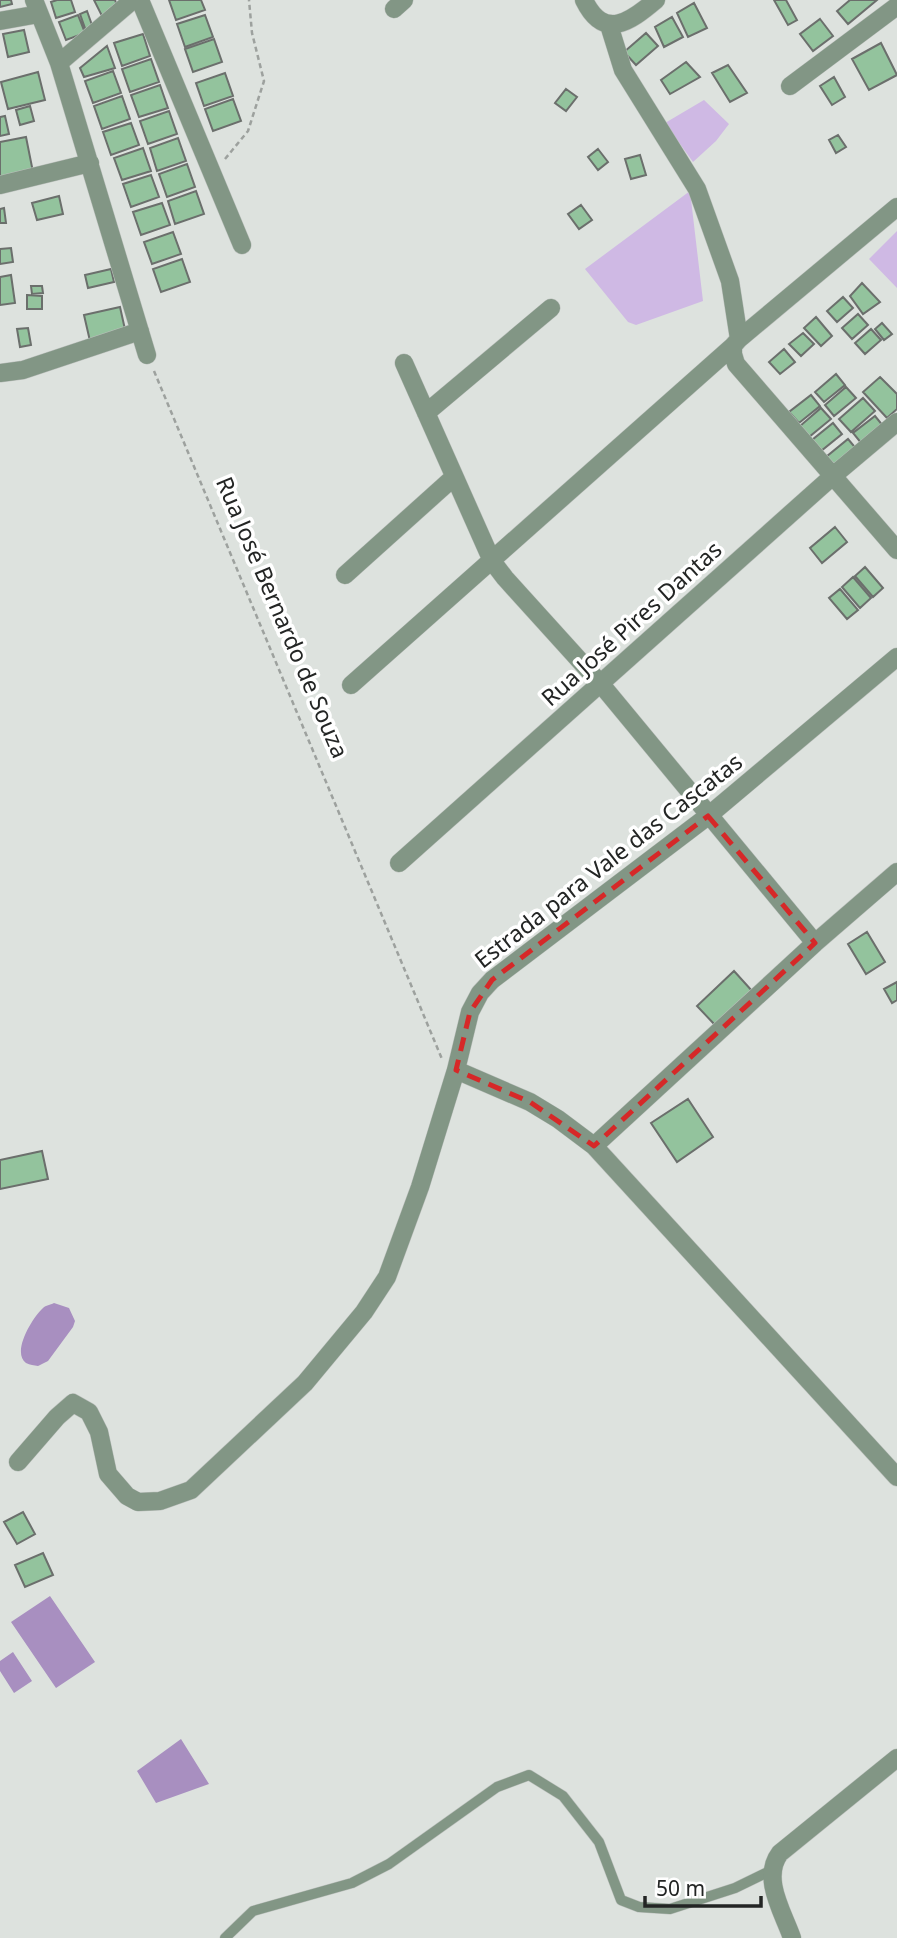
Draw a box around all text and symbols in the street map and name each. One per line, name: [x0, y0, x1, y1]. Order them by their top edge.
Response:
street label: Rua José Bernardo de Souza: [209, 471, 357, 763]
street label: Rua José Pires Dantas: [534, 533, 728, 713]
street label: Estrada para Vale das Cascatas: [467, 745, 749, 975]
scale bar: [645, 1864, 760, 1908]
text: 50 m: [656, 1874, 705, 1902]

